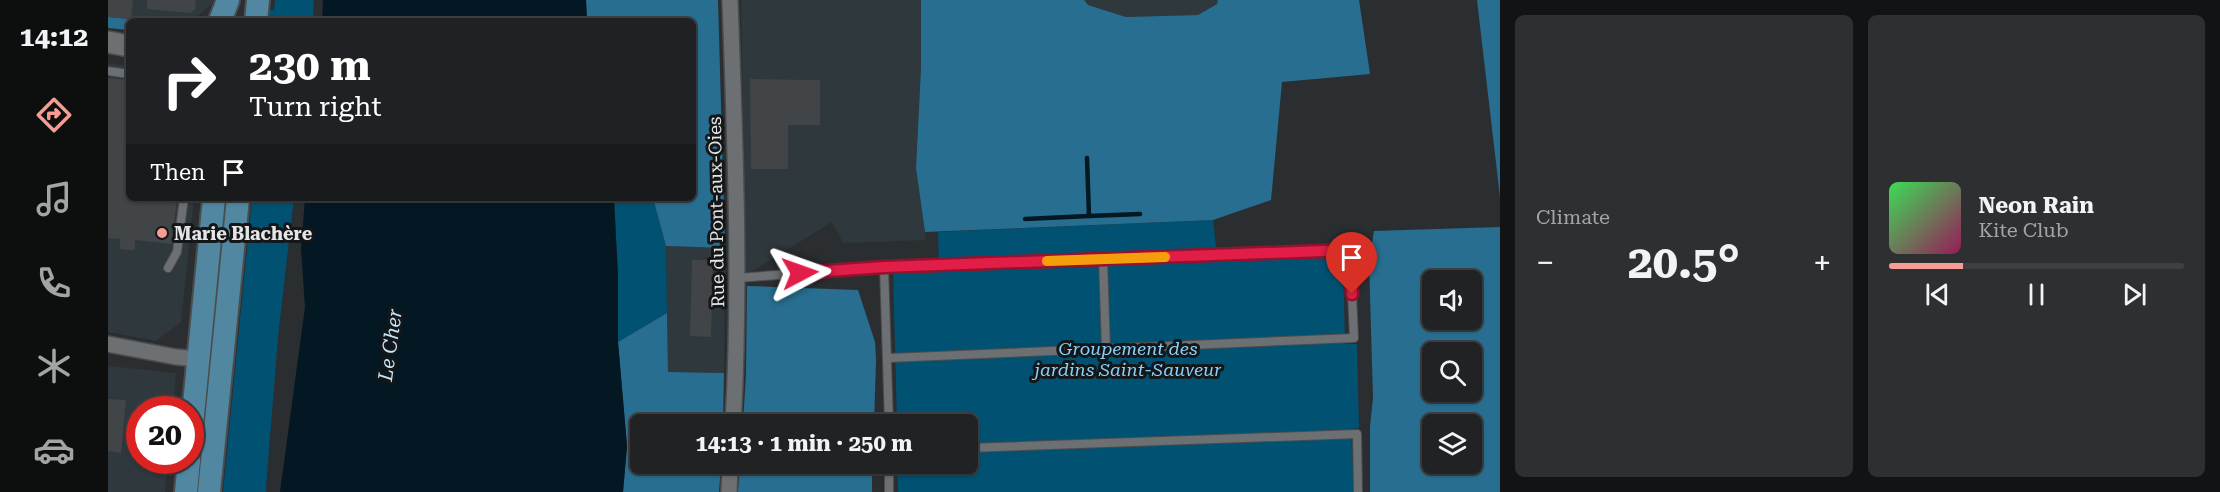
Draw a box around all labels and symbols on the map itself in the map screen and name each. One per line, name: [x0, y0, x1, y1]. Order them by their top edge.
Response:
street label: Rue du Pont-aux-Oies: [704, 116, 728, 308]
place label: Marie Blachère: [174, 223, 313, 244]
marker: Marie Blachère: [155, 226, 169, 240]
pin: [1326, 232, 1377, 294]
position arrow: [768, 241, 832, 305]
water label: Le Cher: [373, 307, 407, 384]
park label: Groupement des jardins Saint-Sauveur: [1031, 338, 1222, 380]
speed limit sign: 20: [126, 396, 204, 474]

